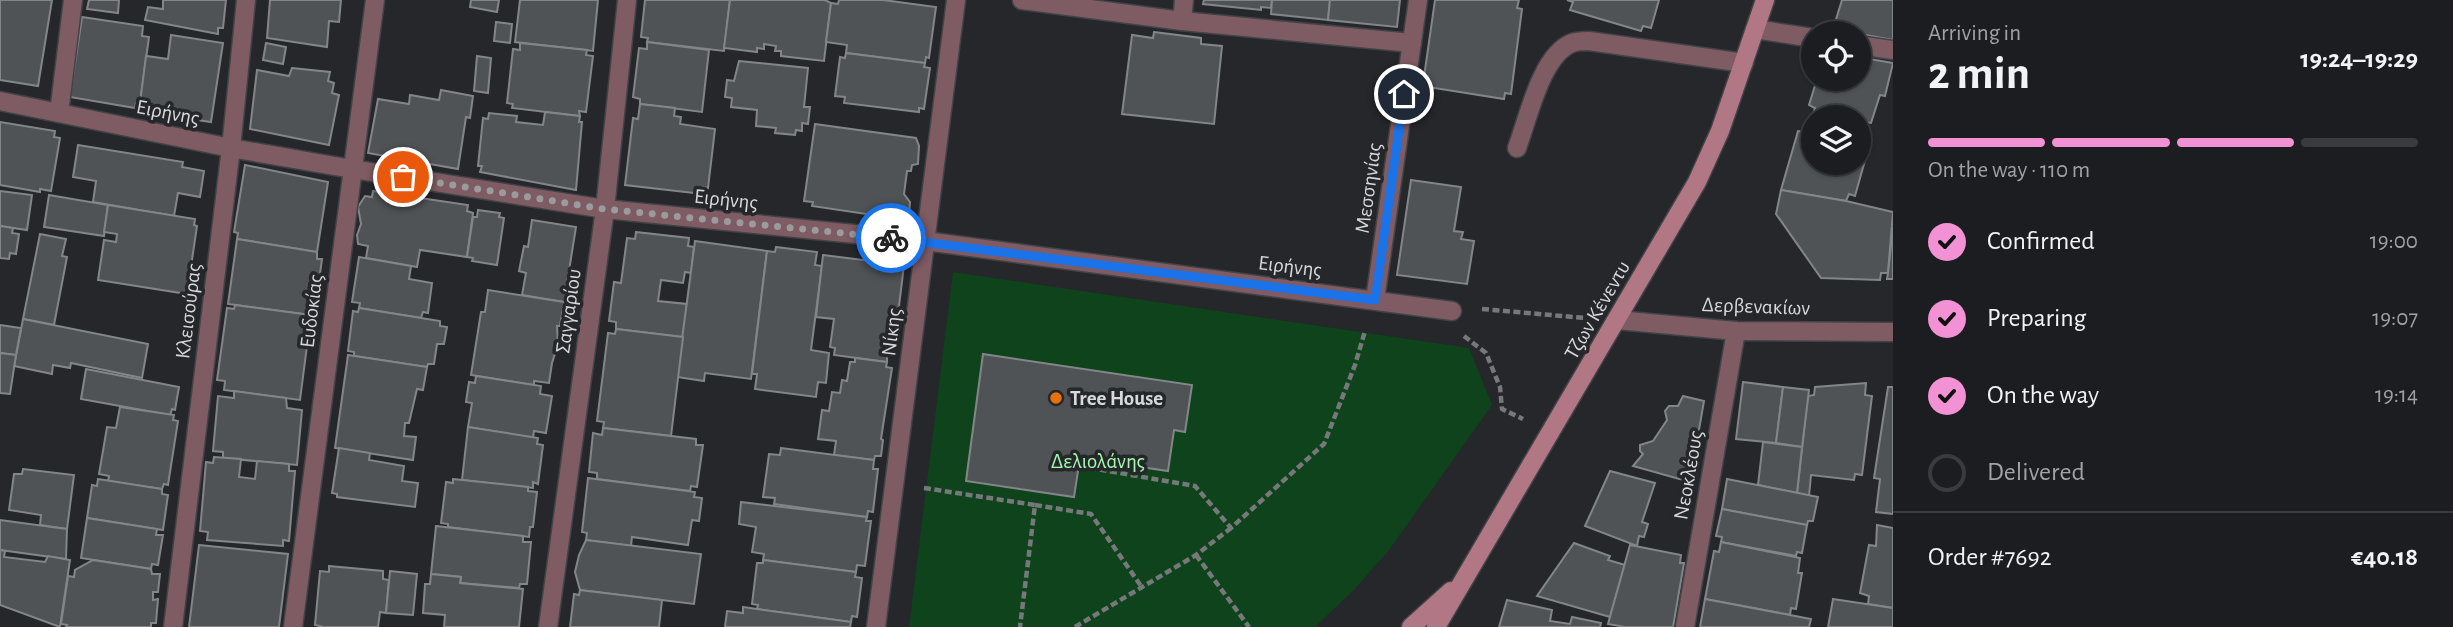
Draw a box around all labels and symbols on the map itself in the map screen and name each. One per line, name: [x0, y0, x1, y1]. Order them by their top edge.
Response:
pin: [1374, 64, 1434, 124]
street label: Ειρήνης: [135, 96, 201, 129]
street label: Μεσσηνίας: [1352, 141, 1385, 235]
pin: [373, 147, 433, 207]
street label: Ειρήνης: [693, 186, 759, 213]
courier: [856, 203, 926, 273]
street label: Ειρήνης: [1257, 252, 1323, 281]
street label: Τζων Κένεντυ: [1561, 257, 1634, 363]
street label: Κλεισούρας: [172, 262, 205, 360]
street label: Σαγγαρίου: [552, 267, 585, 355]
street label: Ευδοκίας: [297, 273, 326, 349]
street label: Δερβενακίων: [1701, 294, 1811, 319]
street label: Νίκης: [878, 307, 905, 357]
place label: Tree House: [1070, 388, 1163, 409]
marker: Tree House: [1048, 390, 1064, 406]
street label: Νεοκλέους: [1670, 429, 1707, 521]
park label: Δελιολάνης: [1051, 451, 1145, 472]

